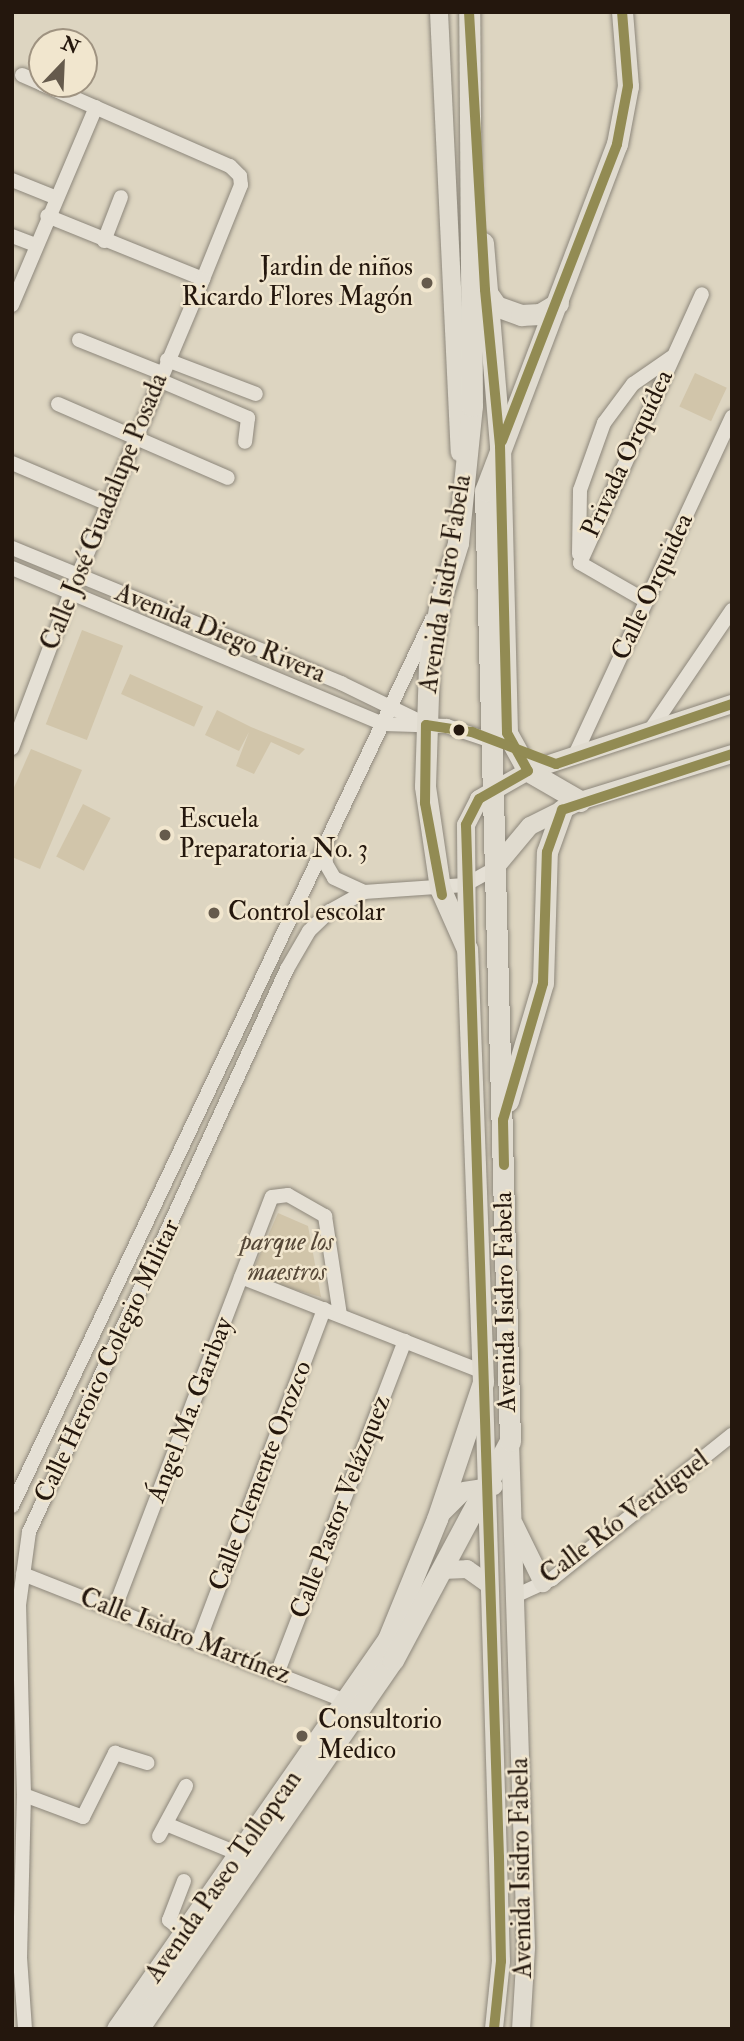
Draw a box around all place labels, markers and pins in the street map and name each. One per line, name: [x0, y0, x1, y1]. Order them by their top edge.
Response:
place label: Jardin de niños Ricardo Flores Magón: [181, 252, 413, 314]
marker: Jardin de niños Ricardo Flores Magón: [419, 275, 435, 291]
unlabelled marker: [452, 723, 466, 737]
place label: Escuela Preparatoria No. 3: [179, 804, 368, 866]
marker: Escuela Preparatoria No. 3: [157, 827, 173, 843]
place label: Control escolar: [228, 897, 385, 929]
marker: Control escolar: [206, 905, 222, 921]
place label: Consultorio Medico: [318, 1705, 442, 1766]
marker: Consultorio Medico: [292, 1726, 312, 1746]

